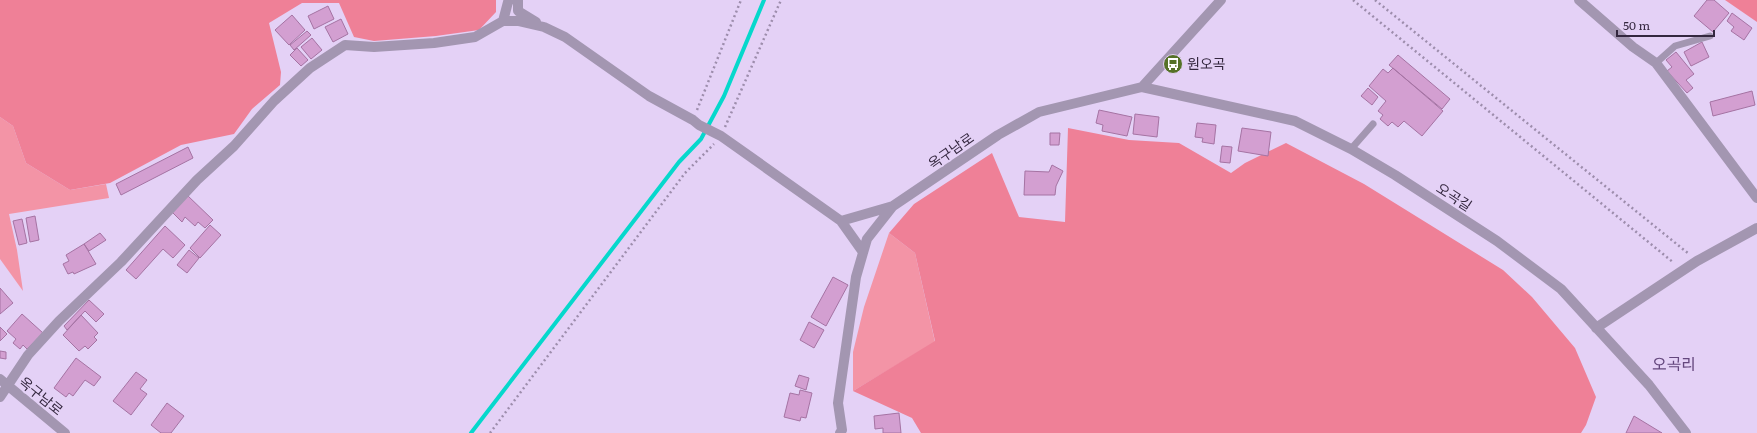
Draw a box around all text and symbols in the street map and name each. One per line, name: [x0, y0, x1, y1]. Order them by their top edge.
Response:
scale bar: [1617, 12, 1714, 38]
text: 50 m: [1623, 16, 1650, 34]
bus stop icon: 원오곡: [1162, 53, 1184, 75]
place label: 원오곡: [1187, 53, 1226, 73]
street label: 옥구남로: [924, 127, 977, 173]
street label: 오곡길: [1433, 177, 1476, 215]
district label: 오곡리: [1652, 351, 1696, 375]
street label: 옥구남로: [15, 371, 68, 419]

